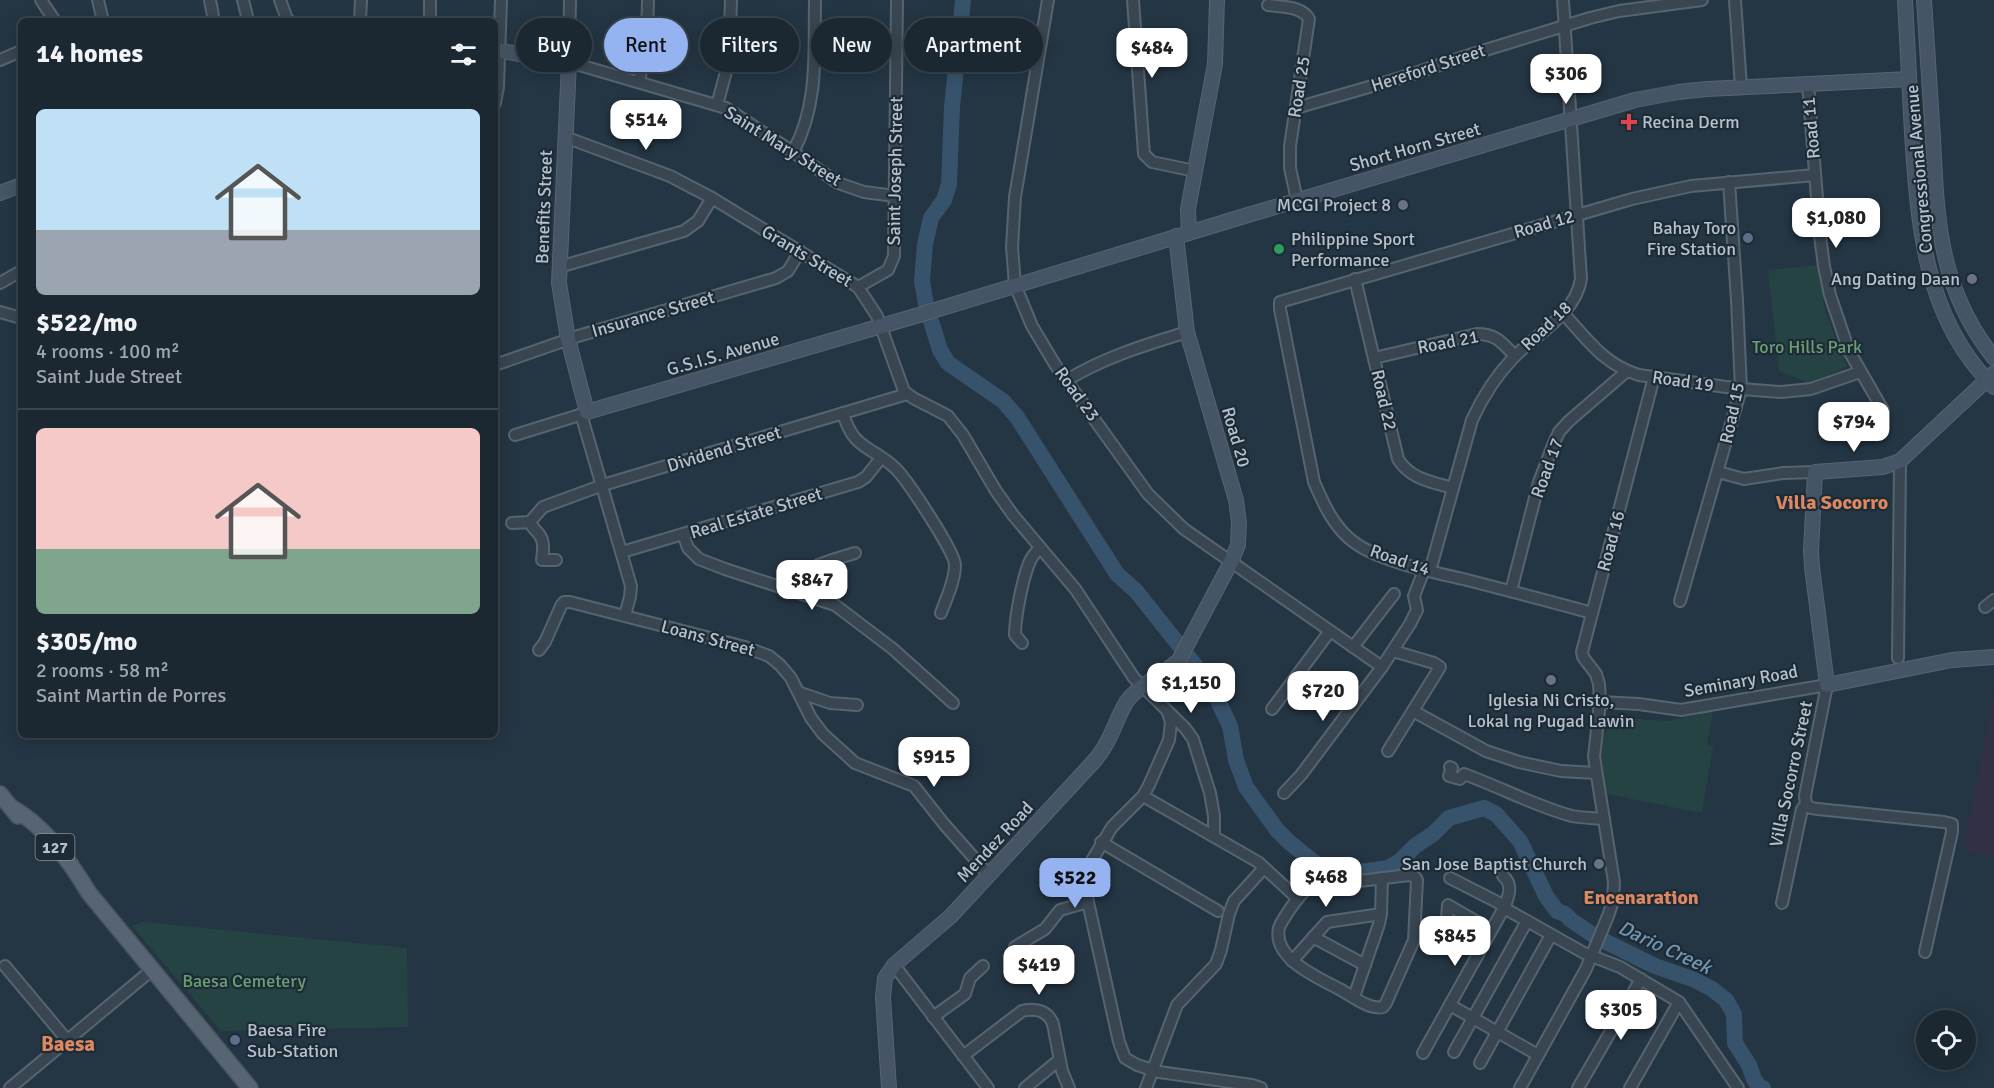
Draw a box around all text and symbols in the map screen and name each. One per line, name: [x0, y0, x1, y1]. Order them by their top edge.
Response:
chip: Buy: [516, 18, 592, 72]
chip: Rent: [604, 18, 688, 72]
chip: Filters: [700, 18, 799, 72]
chip: New: [811, 18, 892, 72]
chip: Apartment: [904, 18, 1043, 72]
pin: $484: [1116, 28, 1188, 79]
text: $484: [1130, 35, 1174, 60]
text: 14 homes: [36, 38, 143, 70]
icon: filters: [447, 38, 480, 71]
street label: Hereford Street: [1368, 39, 1488, 97]
pin: $306: [1530, 54, 1602, 105]
street label: Road 25: [1283, 55, 1315, 119]
text: $306: [1544, 61, 1588, 86]
street label: Congressional Avenue: [1901, 84, 1937, 254]
street label: Saint Joseph Street: [883, 96, 907, 246]
street label: Road 11: [1797, 96, 1825, 160]
pin: $514: [610, 100, 682, 151]
street label: Saint Mary Street: [720, 101, 846, 191]
text: $514: [624, 107, 668, 132]
place label: Recina Derm: [1642, 111, 1740, 133]
marker: Recina Derm: [1620, 113, 1638, 131]
street label: Short Horn Street: [1347, 118, 1483, 176]
icon: home: [204, 148, 312, 256]
street label: Benefits Street: [531, 150, 557, 264]
place label: MCGI Project 8: [1277, 194, 1391, 216]
marker: MCGI Project 8: [1396, 198, 1410, 212]
pin: $1,080: [1787, 198, 1885, 249]
street label: Road 12: [1511, 205, 1577, 243]
text: $1,080: [1806, 205, 1866, 230]
place label: Bahay Toro Fire Station: [1647, 217, 1736, 260]
street label: Grants Street: [758, 220, 856, 292]
place label: Philippine Sport Performance: [1291, 228, 1415, 271]
marker: Bahay Toro Fire Station: [1741, 231, 1755, 245]
marker: Philippine Sport Performance: [1272, 242, 1286, 256]
place label: Ang Dating Daan: [1831, 268, 1960, 290]
marker: Ang Dating Daan: [1965, 272, 1979, 286]
street label: Insurance Street: [589, 286, 717, 342]
street label: Road 18: [1516, 297, 1576, 355]
text: $522/mo: [36, 307, 137, 339]
street label: Road 21: [1416, 325, 1480, 359]
street label: G.S.I.S. Avenue: [664, 327, 782, 381]
park label: Toro Hills Park: [1752, 336, 1862, 358]
text: 4 rooms · 100 m²: [36, 339, 180, 364]
street label: Road 23: [1050, 362, 1104, 426]
text: Saint Jude Street: [36, 364, 182, 389]
street label: Road 19: [1651, 366, 1715, 396]
street label: Road 22: [1366, 367, 1402, 433]
street label: Road 15: [1715, 380, 1749, 446]
pin: $794: [1818, 402, 1890, 453]
street label: Road 20: [1217, 404, 1255, 470]
text: $794: [1832, 409, 1876, 434]
street label: Dividend Street: [664, 421, 784, 477]
street label: Road 17: [1526, 435, 1568, 501]
icon: home: [204, 467, 312, 575]
street label: Real Estate Street: [687, 482, 825, 544]
district label: Villa Socorro: [1776, 490, 1888, 515]
street label: Road 16: [1592, 508, 1630, 574]
street label: Road 14: [1367, 540, 1433, 581]
pin: $847: [776, 560, 848, 611]
text: $847: [790, 567, 834, 592]
street label: Loans Street: [659, 615, 757, 661]
text: $305/mo: [36, 626, 137, 658]
text: 2 rooms · 58 m²: [36, 658, 169, 683]
street label: Seminary Road: [1682, 660, 1800, 702]
pin: $1,150: [1142, 663, 1240, 714]
text: $1,150: [1161, 670, 1221, 695]
pin: $720: [1287, 671, 1359, 722]
marker: Iglesia Ni Cristo, Lokal ng Pugad Lawin: [1544, 673, 1558, 687]
text: $720: [1301, 678, 1345, 703]
text: Saint Martin de Porres: [36, 683, 226, 708]
place label: Iglesia Ni Cristo, Lokal ng Pugad Lawin: [1468, 689, 1634, 732]
street label: Villa Socorro Street: [1765, 699, 1817, 849]
pin: $915: [898, 737, 970, 788]
text: $915: [912, 744, 956, 769]
street label: Mendez Road: [952, 797, 1038, 887]
road number: 127: [36, 834, 74, 860]
place label: San Jose Baptist Church: [1402, 853, 1587, 875]
pin: $468: [1290, 857, 1362, 908]
marker: San Jose Baptist Church: [1592, 857, 1606, 871]
pin: $522: [1039, 858, 1111, 909]
text: $468: [1304, 864, 1348, 889]
text: $522: [1053, 865, 1097, 890]
district label: Encenaration: [1583, 885, 1699, 910]
water label: Dario Creek: [1614, 915, 1717, 981]
pin: $845: [1419, 916, 1491, 967]
text: $845: [1433, 923, 1477, 948]
pin: $419: [1003, 945, 1075, 996]
text: $419: [1017, 952, 1061, 977]
park label: Baesa Cemetery: [182, 970, 306, 992]
pin: $305: [1585, 990, 1657, 1041]
text: $305: [1599, 997, 1643, 1022]
map controls: [1916, 1010, 1976, 1070]
button: locate: [1916, 1010, 1976, 1070]
place label: Baesa Fire Sub-Station: [247, 1019, 338, 1062]
district label: Baesa: [41, 1031, 95, 1057]
marker: Baesa Fire Sub-Station: [228, 1033, 242, 1047]

